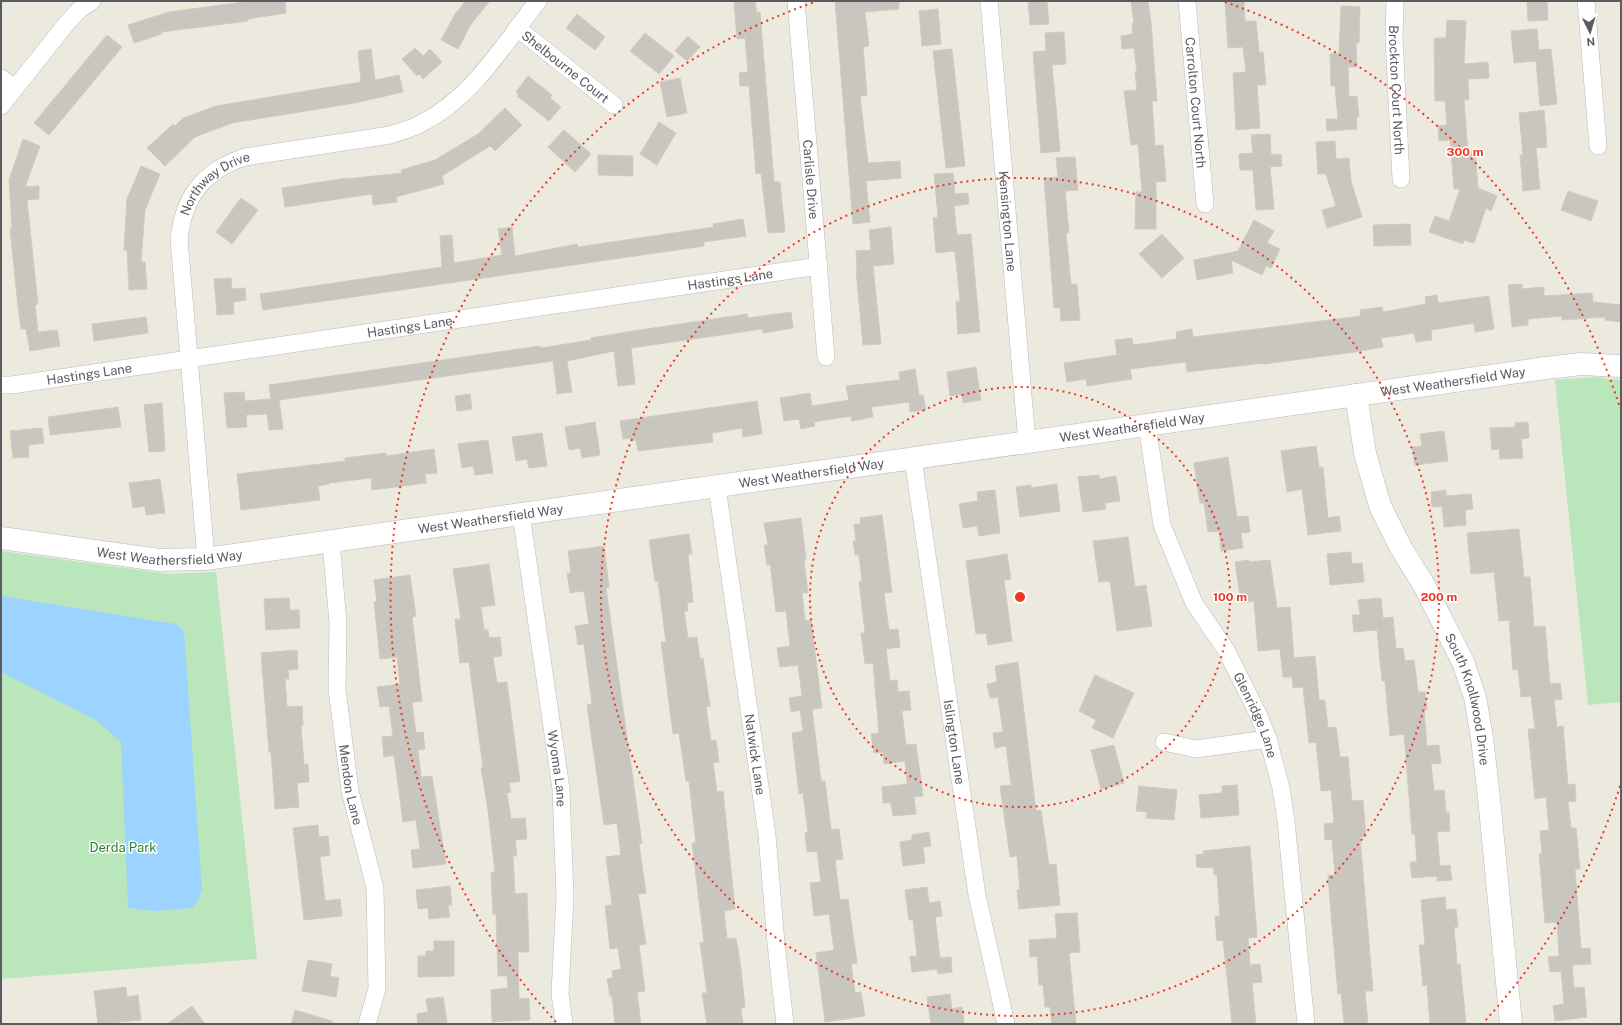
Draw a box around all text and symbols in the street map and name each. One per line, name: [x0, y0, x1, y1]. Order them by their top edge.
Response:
north arrow: [1570, 12, 1610, 52]
street label: Brockton Court North: [1386, 25, 1407, 155]
street label: Shelbourne Court: [519, 27, 612, 106]
street label: Carrolton Court North: [1183, 36, 1209, 169]
text: N: [1586, 36, 1596, 48]
street label: Carlisle Drive: [800, 139, 822, 220]
text: 300 m: [1447, 145, 1484, 159]
street label: Northway Drive: [177, 149, 251, 217]
street label: Kensington Lane: [996, 170, 1020, 272]
street label: Hastings Lane: [686, 265, 774, 293]
street label: Hastings Lane: [366, 313, 454, 340]
street label: Hastings Lane: [45, 360, 133, 387]
street label: West Weathersfield Way: [1379, 363, 1527, 399]
street label: West Weathersfield Way: [1058, 409, 1206, 445]
street label: West Weathersfield Way: [738, 455, 885, 490]
street label: West Weathersfield Way: [417, 501, 564, 536]
street label: West Weathersfield Way: [96, 544, 244, 568]
centre of rings: [1013, 590, 1027, 604]
text: 100 m: [1213, 590, 1247, 604]
text: 200 m: [1421, 590, 1457, 604]
street label: South Knollwood Drive: [1442, 631, 1493, 766]
street label: Glenridge Lane: [1231, 670, 1280, 759]
street label: Islington Lane: [941, 699, 968, 785]
street label: Natwick Lane: [742, 713, 769, 796]
street label: Wyoma Lane: [545, 729, 569, 807]
street label: Mendon Lane: [337, 744, 366, 826]
park label: Derda Park: [89, 840, 157, 855]

